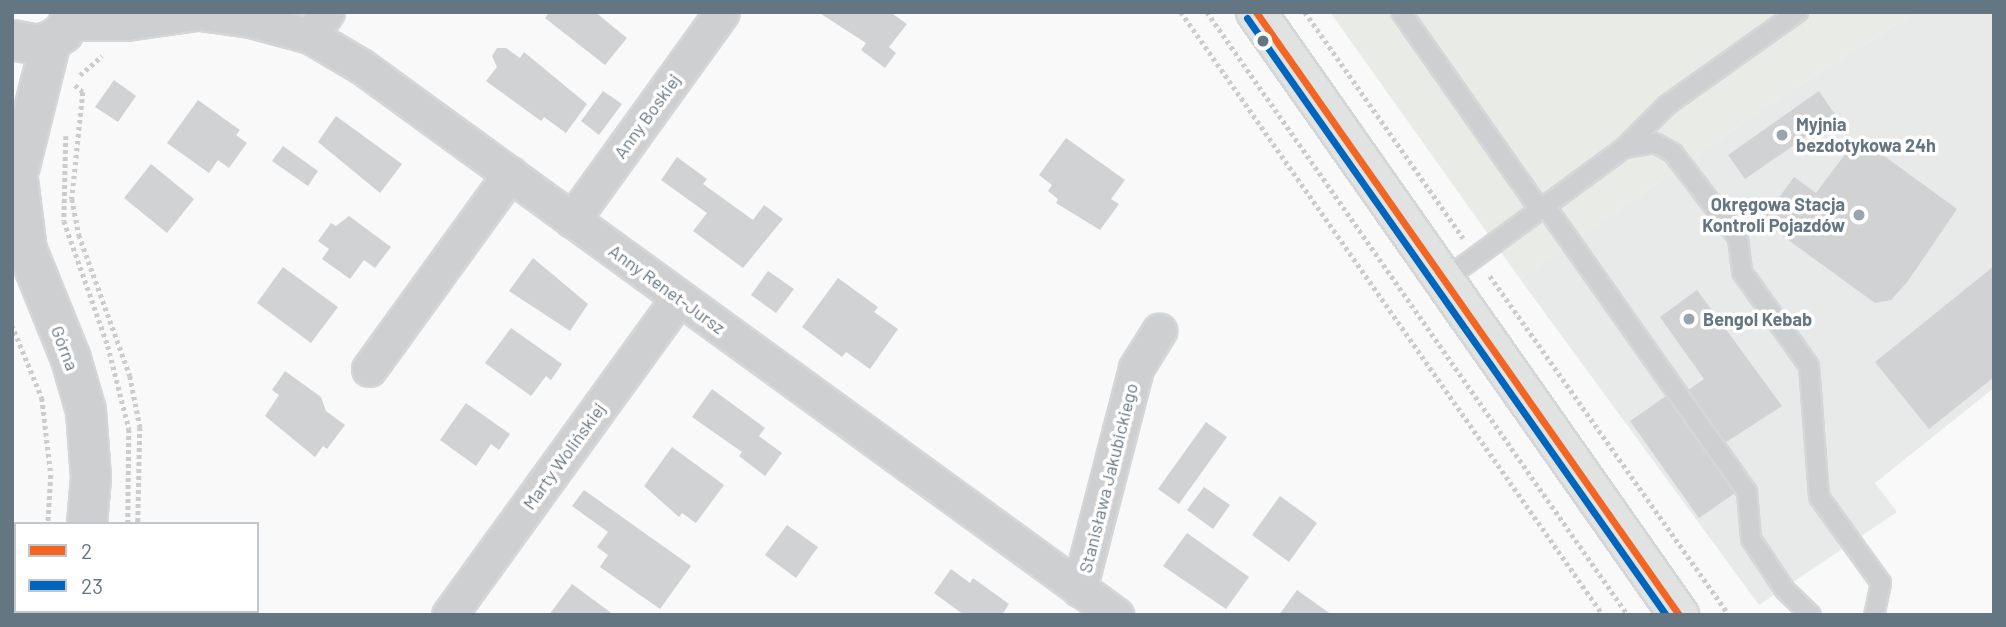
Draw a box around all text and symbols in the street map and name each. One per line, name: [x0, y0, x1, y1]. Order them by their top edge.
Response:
unlabelled marker: [1256, 34, 1270, 48]
street label: Anny Boskiej: [609, 69, 685, 163]
place label: Myjnia bezdotykowa 24h: [1796, 114, 1936, 156]
marker: Myjnia bezdotykowa 24h: [1774, 127, 1790, 143]
place label: Okręgowa Stacja Kontroli Pojazdów: [1702, 194, 1845, 236]
marker: Okręgowa Stacja Kontroli Pojazdów: [1851, 207, 1867, 223]
street label: Anny Renet-Jursz: [605, 240, 729, 338]
place label: Bengol Kebab: [1703, 308, 1812, 330]
marker: Bengol Kebab: [1681, 311, 1697, 327]
street label: Górna: [47, 323, 83, 373]
street label: Stanisława Jakubickiego: [1074, 381, 1142, 575]
street label: Marty Wolińskiej: [518, 398, 610, 514]
legend: [14, 522, 259, 613]
text: 2: [81, 538, 92, 563]
text: 23: [81, 573, 103, 598]

